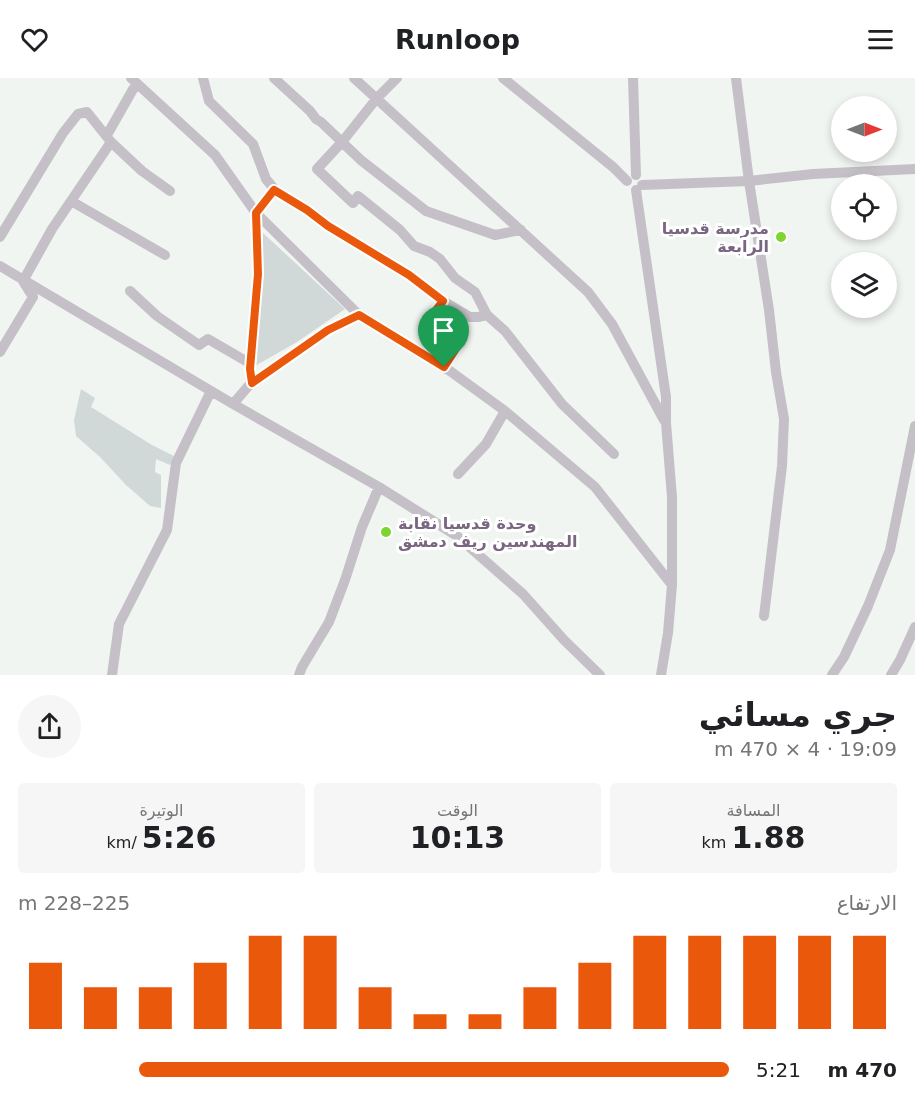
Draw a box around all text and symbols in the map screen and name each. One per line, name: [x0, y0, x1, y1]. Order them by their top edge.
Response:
icon: heart: [18, 23, 51, 56]
icon: menu: [864, 23, 897, 56]
text: Runloop: [395, 24, 520, 55]
north arrow: [831, 96, 897, 162]
map controls: [831, 96, 897, 318]
button: locate: [831, 174, 897, 240]
place label: مدرسة قدسيا الرابعة: [662, 219, 769, 256]
marker: مدرسة قدسيا الرابعة: [774, 230, 788, 244]
button: layers: [831, 252, 897, 318]
pin: [418, 305, 469, 367]
icon: arrive: [427, 314, 460, 347]
place label: وحدة قدسيا نقابة المهندسين ريف دمشق: [398, 514, 577, 551]
marker: وحدة قدسيا نقابة المهندسين ريف دمشق: [379, 525, 393, 539]
button: share: [18, 695, 81, 758]
text: جري مسائي: [699, 695, 897, 734]
text: 19:09 · 4 × 470 m: [714, 737, 897, 761]
text: الوتيرة: [139, 801, 184, 820]
text: الوقت: [437, 801, 478, 820]
text: المسافة: [727, 801, 780, 820]
text: 5:26: [142, 820, 216, 855]
text: 10:13: [410, 820, 505, 855]
text: 1.88: [731, 820, 805, 855]
text: /km: [107, 833, 142, 852]
text: km: [702, 833, 731, 852]
text: 225–228 m: [18, 891, 130, 915]
text: الارتفاع: [837, 891, 897, 915]
text: 5:21: [756, 1058, 801, 1082]
text: 470 m: [827, 1058, 897, 1082]

